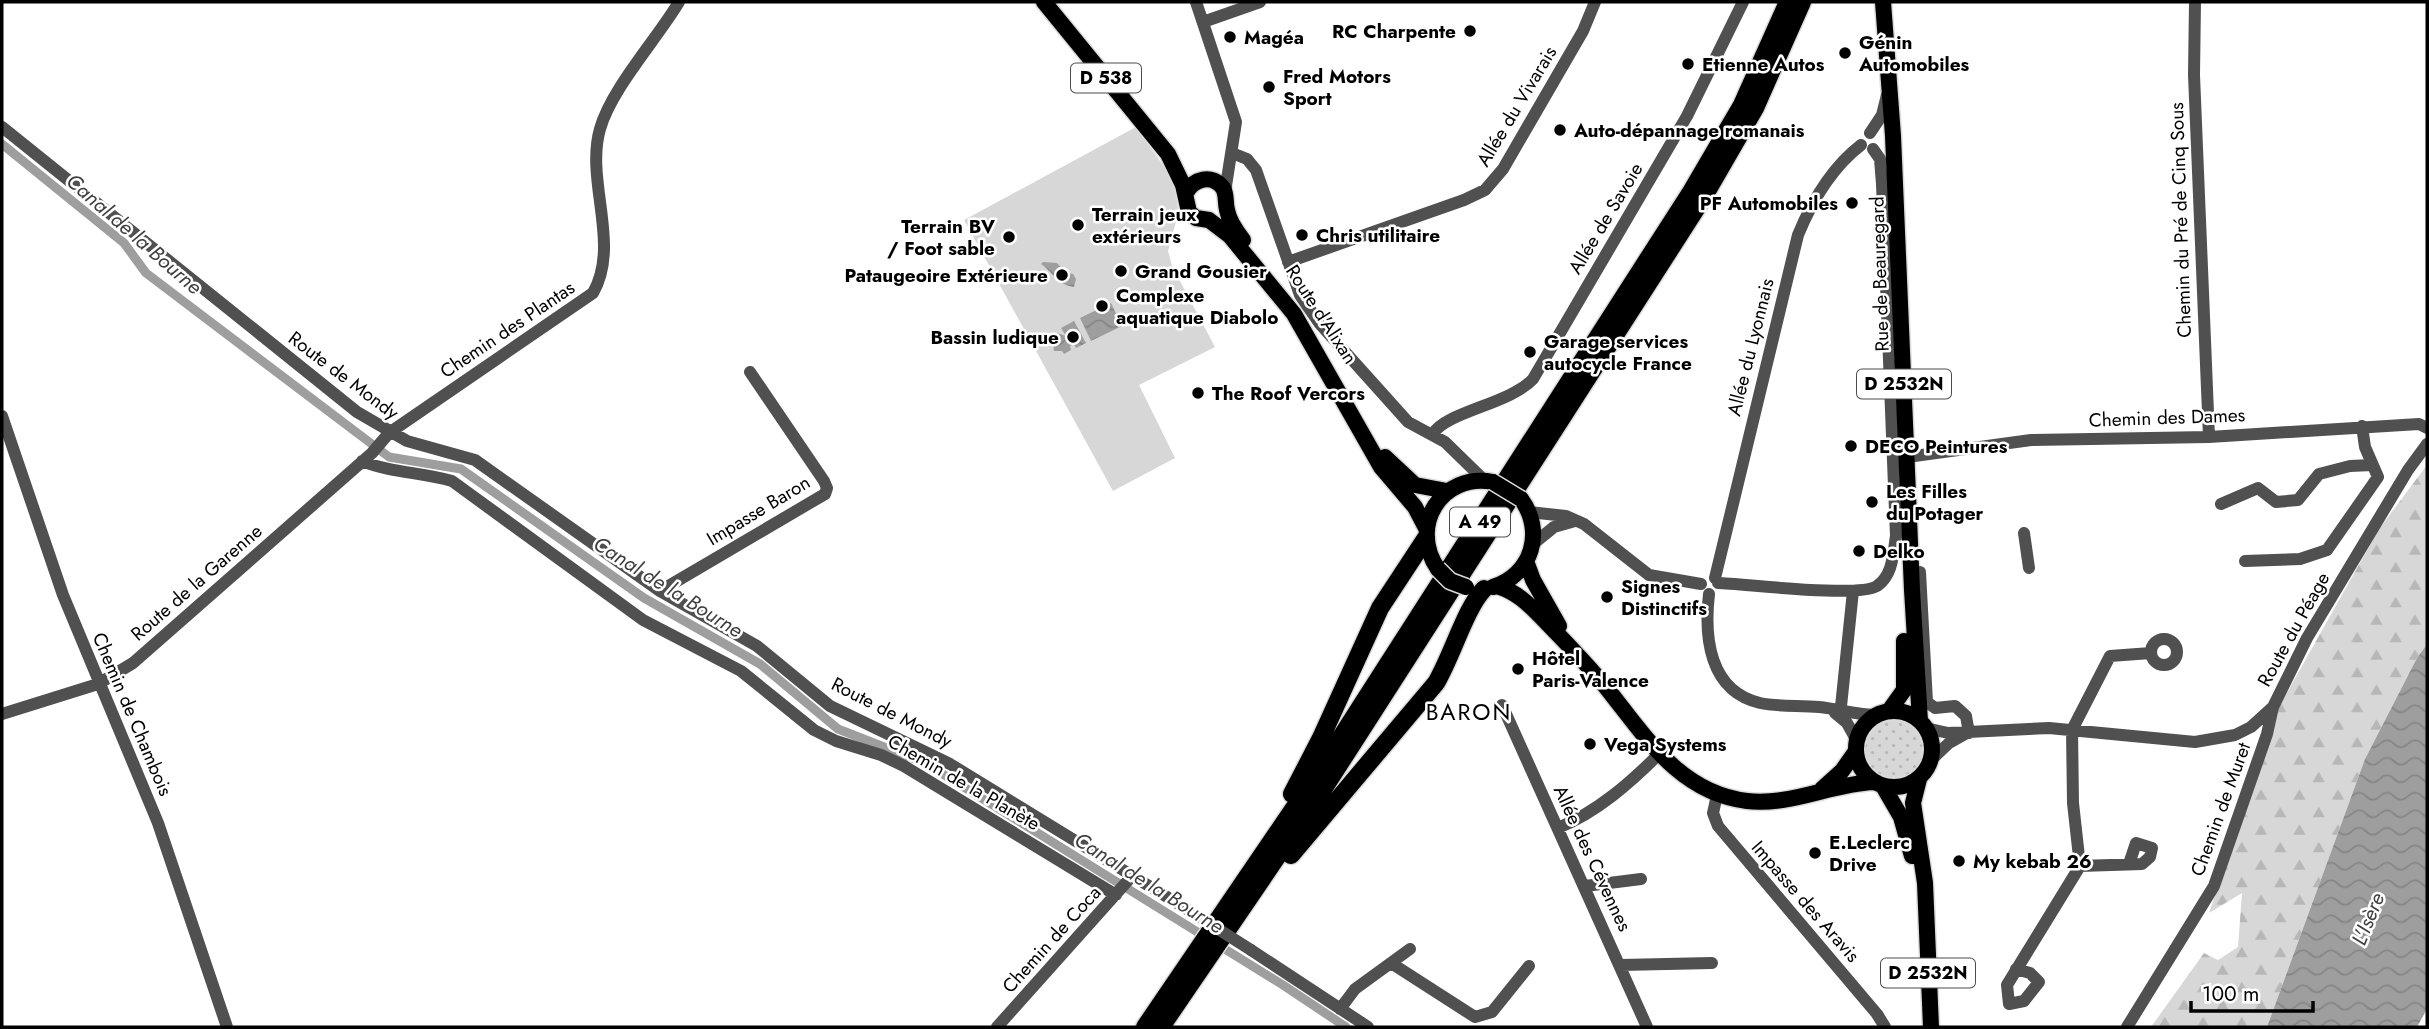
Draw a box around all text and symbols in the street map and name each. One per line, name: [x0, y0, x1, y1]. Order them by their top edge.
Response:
place label: RC Charpente: [1332, 18, 1456, 45]
marker: RC Charpente: [1462, 23, 1478, 39]
place label: Magéa: [1244, 24, 1304, 51]
marker: Magéa: [1222, 29, 1238, 45]
place label: Génin Automobiles: [1858, 29, 1970, 78]
street label: Allée du Vivarais: [1470, 41, 1563, 172]
marker: Génin Automobiles: [1837, 45, 1853, 61]
place label: Etienne Autos: [1702, 51, 1825, 78]
marker: Etienne Autos: [1680, 56, 1696, 72]
place label: Fred Motors Sport: [1283, 63, 1391, 112]
road number: D 538: [1071, 64, 1141, 92]
marker: Fred Motors Sport: [1261, 79, 1277, 95]
street label: Chemin du Pré de Cinq Sous: [2163, 101, 2198, 338]
place label: Auto-dépannage romanais: [1573, 117, 1805, 144]
marker: Auto-dépannage romanais: [1552, 122, 1568, 138]
street label: Allée de Savoie: [1562, 157, 1649, 279]
water label: Canal de la Bourne: [60, 166, 209, 302]
place label: PF Automobiles: [1700, 190, 1838, 217]
marker: PF Automobiles: [1844, 195, 1860, 211]
street label: Rue de Beauregard: [1863, 196, 1896, 352]
place label: Terrain jeux extérieurs: [1092, 201, 1197, 250]
place label: Terrain BV / Foot sable: [887, 213, 995, 262]
marker: Terrain jeux extérieurs: [1070, 217, 1086, 233]
place label: Chris utilitaire: [1316, 222, 1440, 249]
marker: Chris utilitaire: [1294, 227, 1310, 243]
marker: Terrain BV / Foot sable: [1001, 229, 1017, 245]
place label: Grand Gousier: [1135, 258, 1267, 285]
street label: Route d'Alixan: [1279, 259, 1364, 369]
place label: Pataugeoire Extérieure: [844, 262, 1048, 289]
marker: Grand Gousier: [1113, 263, 1129, 279]
marker: Pataugeoire Extérieure: [1054, 267, 1070, 283]
street label: Chemin des Plantas: [434, 274, 580, 385]
street label: Allée du Lyonnais: [1720, 275, 1781, 419]
place label: Complexe aquatique Diabolo: [1116, 282, 1278, 331]
marker: Complexe aquatique Diabolo: [1094, 298, 1110, 314]
place label: Bassin ludique: [930, 324, 1059, 351]
street label: Route de Mondy: [283, 325, 405, 426]
place label: Garage services autocycle France: [1544, 328, 1692, 377]
marker: Bassin ludique: [1065, 329, 1081, 345]
marker: Garage services autocycle France: [1522, 344, 1538, 360]
road number: D 2532N: [1857, 370, 1951, 398]
place label: The Roof Vercors: [1212, 380, 1365, 407]
marker: The Roof Vercors: [1190, 385, 1206, 401]
street label: Chemin des Dames: [2088, 401, 2246, 434]
place label: DECO Peintures: [1865, 433, 2008, 460]
marker: DECO Peintures: [1843, 438, 1859, 454]
street label: Impasse Baron: [701, 469, 815, 552]
place label: Les Filles du Potager: [1886, 478, 1984, 527]
marker: Les Filles du Potager: [1864, 494, 1880, 510]
road number: A 49: [1450, 508, 1510, 536]
street label: Route de la Garenne: [125, 518, 268, 647]
water label: Canal de la Bourne: [587, 529, 749, 645]
place label: Delko: [1873, 538, 1925, 565]
marker: Delko: [1851, 543, 1867, 559]
street label: Route du Péage: [2251, 567, 2336, 691]
place label: Signes Distinctifs: [1621, 573, 1707, 622]
marker: Signes Distinctifs: [1599, 589, 1615, 605]
street label: Chemin de Chambois: [86, 628, 179, 800]
place label: Hôtel Paris-Valence: [1532, 645, 1649, 694]
marker: Hôtel Paris-Valence: [1510, 661, 1526, 677]
street label: Route de Mondy: [827, 670, 957, 755]
district label: BARON: [1426, 695, 1512, 729]
street label: Chemin de la Planète: [883, 728, 1045, 837]
place label: Vega Systems: [1603, 731, 1727, 758]
marker: Vega Systems: [1582, 736, 1598, 752]
street label: Chemin de Muret: [2184, 738, 2257, 880]
street label: Allée des Cévennes: [1547, 781, 1638, 936]
water label: Canal de la Bourne: [1068, 825, 1230, 941]
place label: E.Leclerc Drive: [1829, 829, 1910, 878]
street label: Impasse des Aravis: [1745, 835, 1866, 968]
marker: E.Leclerc Drive: [1807, 845, 1823, 861]
place label: My kebab 26: [1973, 848, 2092, 875]
marker: My kebab 26: [1951, 853, 1967, 869]
street label: Chemin de Coca: [996, 880, 1107, 999]
water label: L'Isère: [2344, 888, 2392, 950]
road number: D 2532N: [1881, 958, 1975, 988]
scale bar: [2191, 970, 2314, 1014]
text: 100 m: [2202, 979, 2259, 1009]

